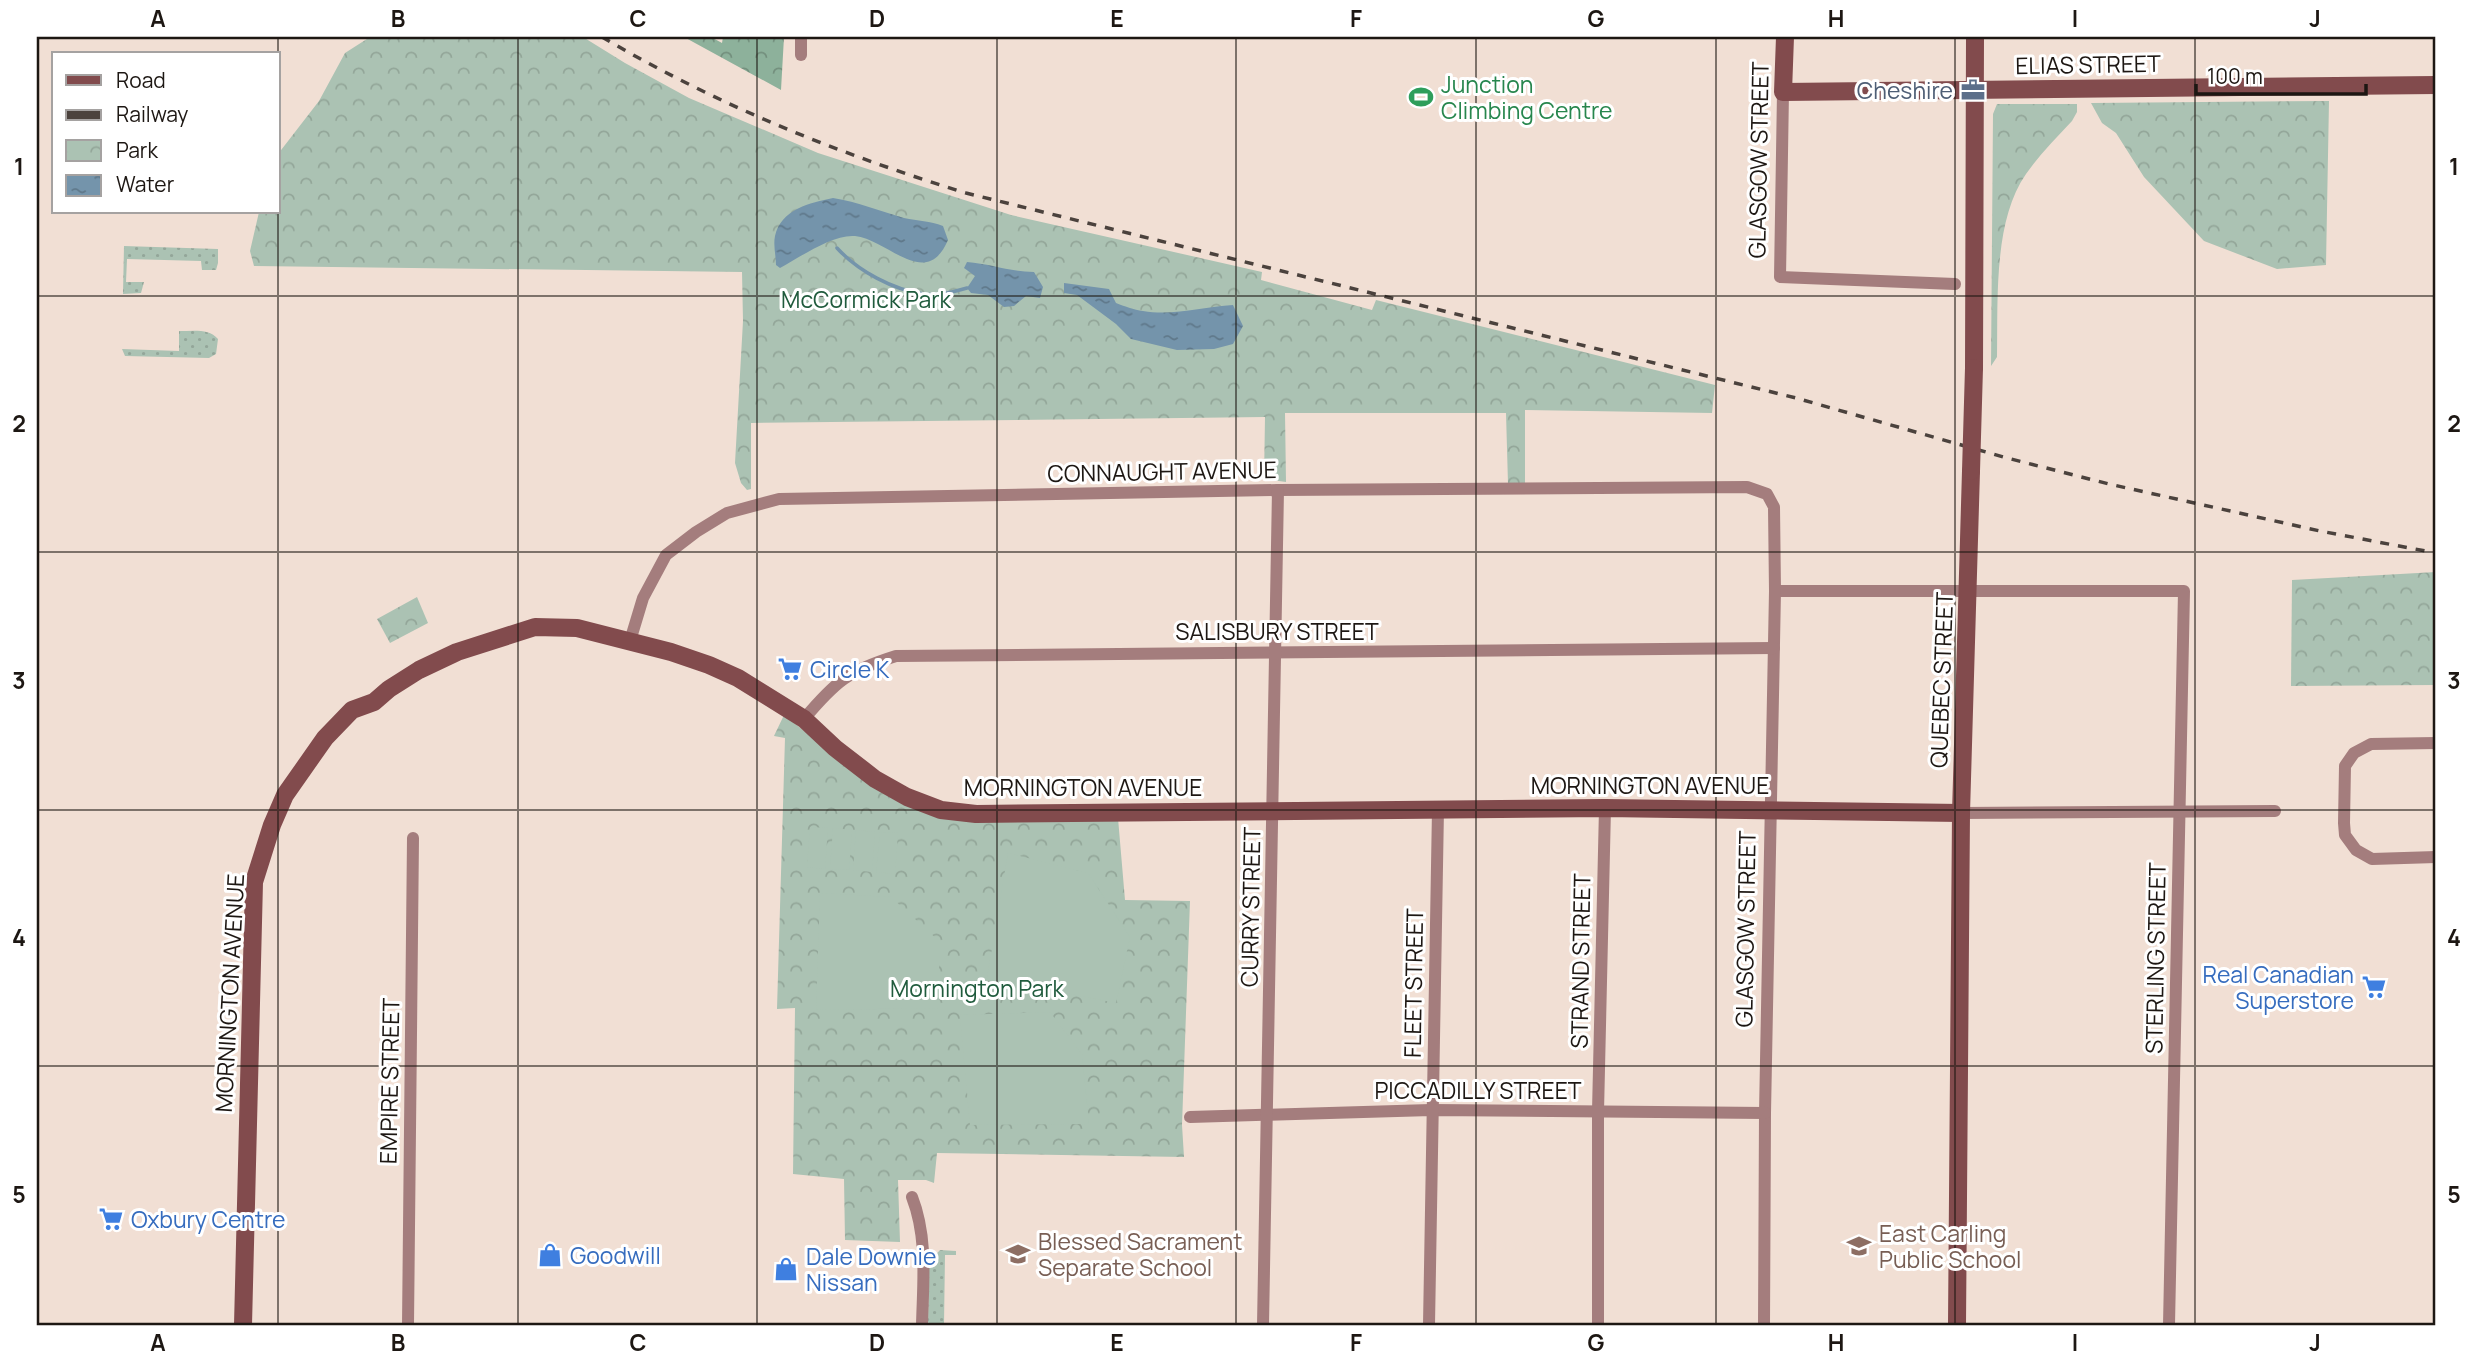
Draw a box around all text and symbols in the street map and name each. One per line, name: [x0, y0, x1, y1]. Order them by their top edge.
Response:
text: A: [150, 2, 166, 34]
text: B: [391, 2, 405, 34]
text: C: [630, 2, 647, 34]
text: D: [869, 2, 885, 34]
text: E: [1110, 2, 1124, 34]
text: F: [1350, 2, 1362, 34]
text: G: [1588, 2, 1605, 34]
text: H: [1828, 2, 1844, 34]
text: I: [2072, 2, 2078, 34]
text: J: [2309, 2, 2321, 34]
street label: ELIAS STREET: [2015, 47, 2161, 81]
legend: [52, 52, 280, 214]
scale bar: [2196, 52, 2366, 96]
street label: GLASGOW STREET: [1740, 61, 1776, 259]
text: 100 m: [2207, 62, 2263, 90]
text: Road: [116, 66, 166, 94]
place label: Junction Climbing Centre: [1441, 68, 1613, 126]
place label: Cheshire: [1857, 74, 1953, 106]
office icon: Cheshire: [1959, 76, 1987, 104]
sports icon: Junction Climbing Centre: [1407, 83, 1435, 111]
text: Railway: [116, 100, 188, 128]
text: Park: [116, 136, 158, 164]
text: 1: [14, 150, 24, 182]
text: 1: [2449, 150, 2459, 182]
text: Water: [116, 170, 175, 198]
park label: McCormick Park: [781, 283, 952, 315]
text: 2: [12, 407, 26, 439]
text: 2: [2447, 407, 2461, 439]
street label: CONNAUGHT AVENUE: [1047, 453, 1277, 489]
street label: QUEBEC STREET: [1922, 591, 1960, 768]
street label: SALISBURY STREET: [1175, 615, 1379, 647]
place label: Circle K: [810, 653, 890, 685]
supermarket icon: Circle K: [776, 655, 804, 683]
text: 3: [12, 664, 26, 696]
text: 3: [2447, 664, 2461, 696]
street label: MORNINGTON AVENUE: [1531, 769, 1769, 801]
street label: MORNINGTON AVENUE: [964, 771, 1202, 803]
street label: CURRY STREET: [1233, 826, 1267, 987]
street label: GLASGOW STREET: [1727, 830, 1763, 1028]
street label: STERLING STREET: [2137, 862, 2173, 1054]
street label: MORNINGTON AVENUE: [207, 873, 251, 1113]
street label: STRAND STREET: [1562, 873, 1598, 1049]
street label: FLEET STREET: [1396, 908, 1430, 1058]
text: 4: [12, 921, 26, 953]
text: 4: [2447, 921, 2461, 953]
place label: Real Canadian Superstore: [2202, 958, 2354, 1016]
park label: Mornington Park: [890, 972, 1065, 1004]
supermarket icon: Real Canadian Superstore: [2360, 973, 2388, 1001]
street label: EMPIRE STREET: [372, 997, 406, 1164]
street label: PICCADILLY STREET: [1374, 1074, 1582, 1106]
text: 5: [12, 1178, 26, 1210]
text: 5: [2447, 1178, 2461, 1210]
place label: Oxbury Centre: [131, 1203, 285, 1235]
supermarket icon: Oxbury Centre: [97, 1205, 125, 1233]
place label: East Carling Public School: [1879, 1217, 2021, 1275]
place label: Blessed Sacrament Separate School: [1038, 1225, 1242, 1283]
school or university icon: East Carling Public School: [1845, 1232, 1873, 1260]
place label: Goodwill: [570, 1239, 661, 1271]
place label: Dale Downie Nissan: [806, 1240, 936, 1298]
school or university icon: Blessed Sacrament Separate School: [1004, 1240, 1032, 1268]
shop icon: Goodwill: [536, 1241, 564, 1269]
shop icon: Dale Downie Nissan: [772, 1255, 800, 1283]
text: A: [150, 1326, 166, 1358]
text: B: [391, 1326, 405, 1358]
text: C: [630, 1326, 647, 1358]
text: D: [869, 1326, 885, 1358]
text: E: [1110, 1326, 1124, 1358]
text: F: [1350, 1326, 1362, 1358]
text: G: [1588, 1326, 1605, 1358]
text: H: [1828, 1326, 1844, 1358]
text: I: [2072, 1326, 2078, 1358]
text: J: [2309, 1326, 2321, 1358]

